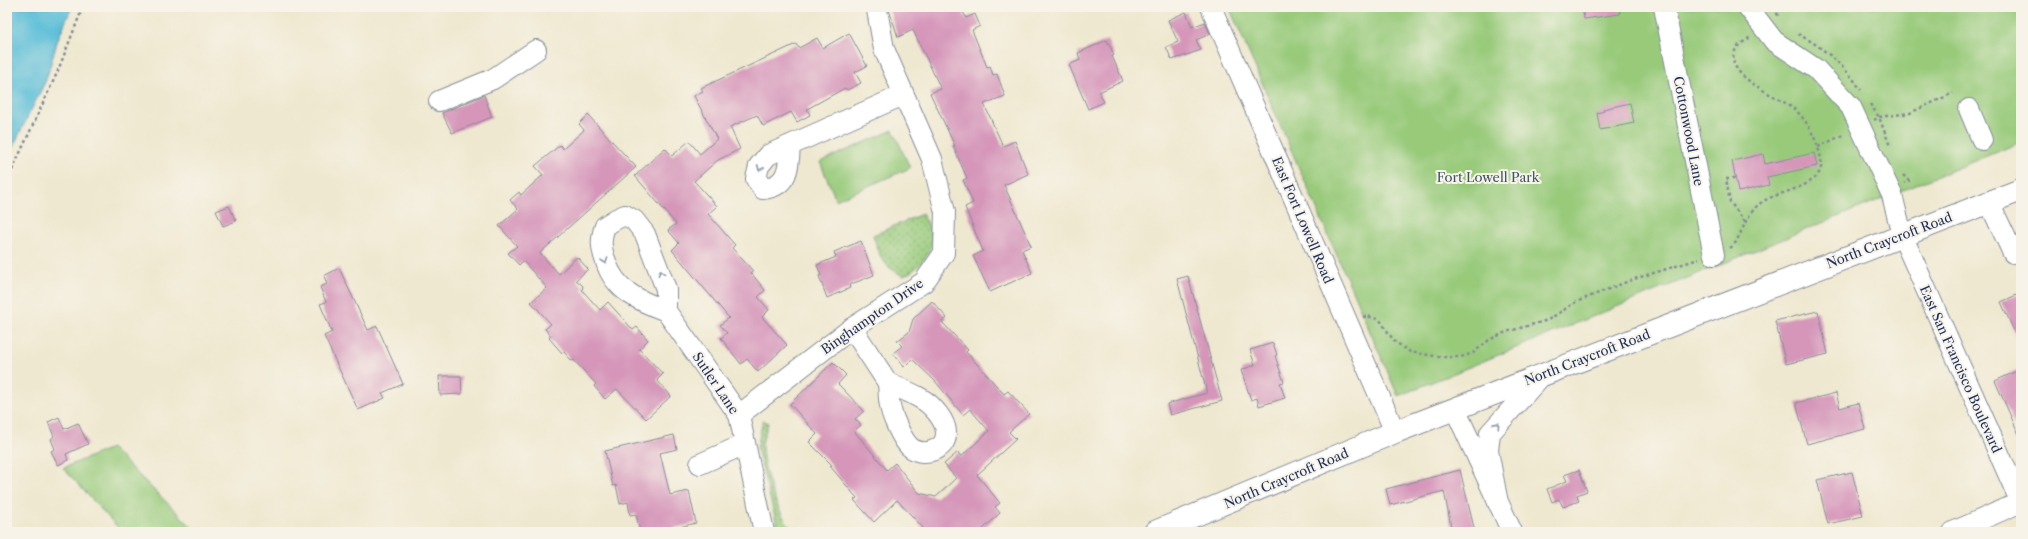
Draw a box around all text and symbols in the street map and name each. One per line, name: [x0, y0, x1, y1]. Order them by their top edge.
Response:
street label: Cottonwood Lane: [1671, 75, 1707, 187]
street label: East Fort Lowell Road: [1269, 154, 1337, 286]
one-way arrow: [757, 164, 765, 171]
park label: Fort Lowell Park: [1437, 169, 1540, 185]
street label: North Craycroft Road: [1824, 209, 1954, 271]
one-way arrow: [601, 258, 609, 265]
one-way arrow: [657, 270, 666, 277]
street label: Binghampton Drive: [818, 275, 926, 357]
street label: East San Francisco Boulevard: [1917, 283, 2005, 455]
street label: North Craycroft Road: [1522, 326, 1652, 388]
street label: Sutler Lane: [690, 349, 742, 417]
one-way arrow: [1492, 423, 1499, 430]
street label: North Craycroft Road: [1221, 445, 1351, 511]

